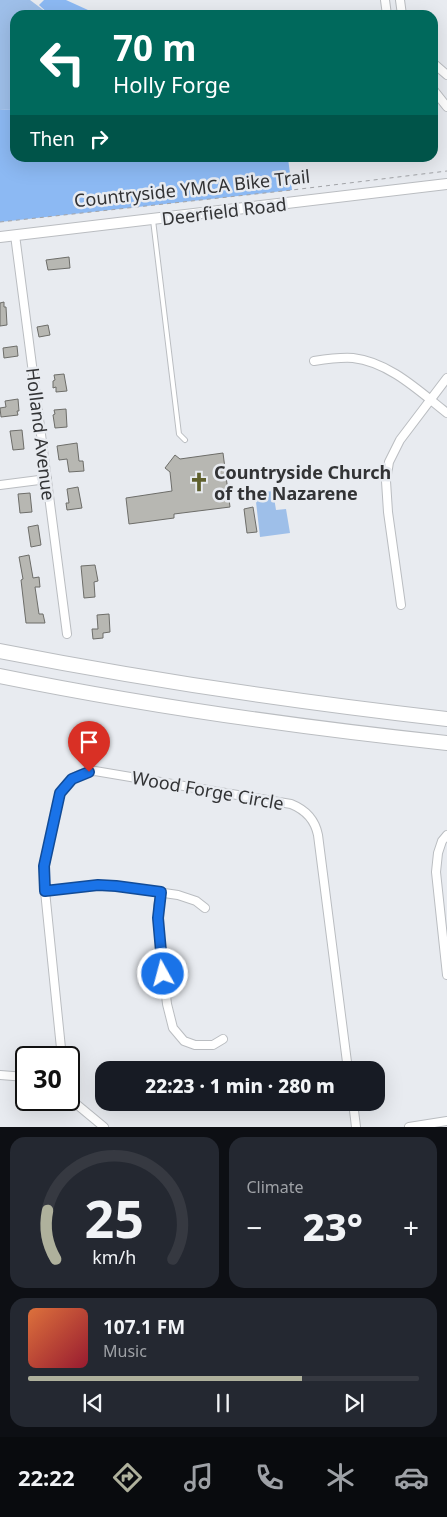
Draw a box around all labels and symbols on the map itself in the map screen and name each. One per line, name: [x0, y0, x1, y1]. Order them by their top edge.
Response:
street label: Countryside YMCA Bike Trail: [73, 164, 311, 212]
street label: Deerfield Road: [160, 191, 288, 231]
street label: Holland Avenue: [21, 366, 61, 502]
place label: Countryside Church of the Nazarene: [214, 460, 391, 505]
church icon: Countryside Church of the Nazarene: [188, 471, 210, 493]
pin: [68, 721, 110, 772]
street label: Wood Forge Circle: [130, 765, 286, 815]
position arrow: [136, 947, 188, 999]
speed limit sign: 30: [15, 1046, 80, 1111]

